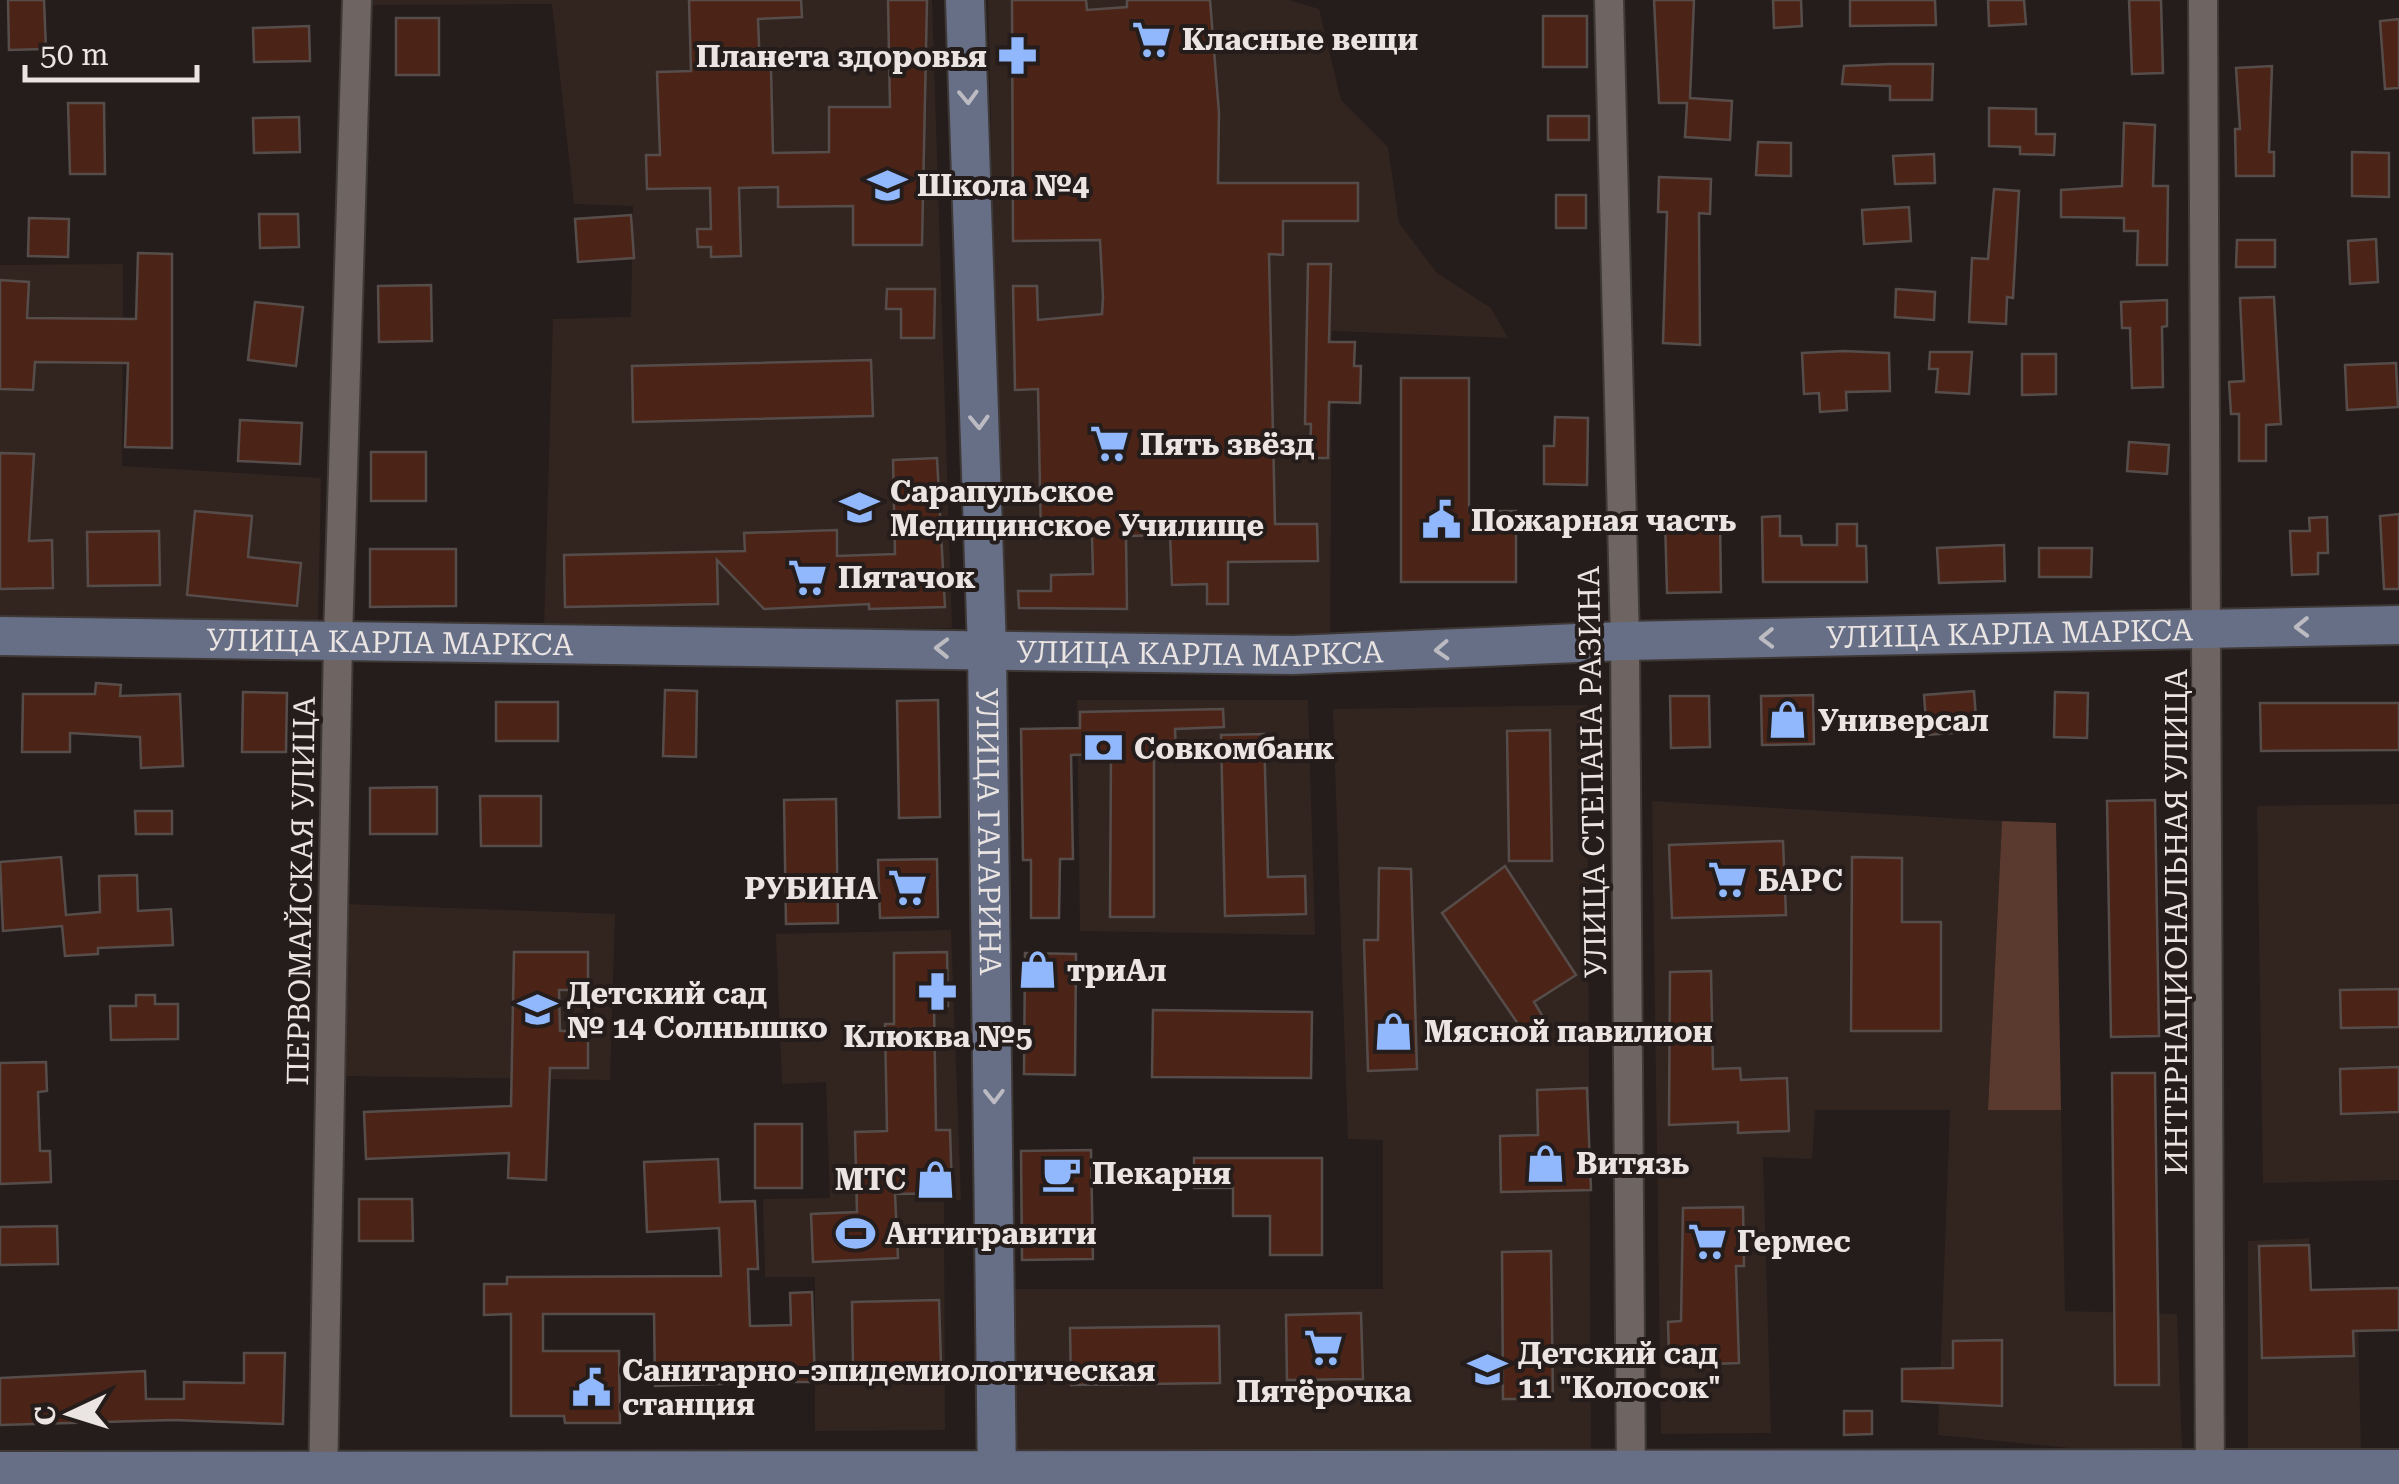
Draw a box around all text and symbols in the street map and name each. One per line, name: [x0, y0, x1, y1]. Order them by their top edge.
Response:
supermarket icon: Класные вещи: [1131, 18, 1173, 60]
scale bar: [25, 20, 198, 82]
place label: Класные вещи: [1182, 22, 1418, 57]
pharmacy icon: Планета здоровья: [996, 35, 1038, 77]
text: 50 m: [40, 37, 109, 72]
place label: Планета здоровья: [696, 39, 987, 74]
one-way arrow: [957, 90, 978, 106]
school or university icon: Школа №4: [866, 164, 908, 206]
place label: Школа №4: [917, 168, 1089, 203]
one-way arrow: [969, 415, 990, 431]
supermarket icon: Пять звёзд: [1089, 423, 1131, 465]
place label: Пять звёзд: [1140, 427, 1315, 462]
place label: Сарапульское Медицинское Училище: [890, 474, 1264, 543]
school or university icon: Сарапульское Медицинское Училище: [839, 487, 881, 529]
public building icon: Пожарная часть: [1420, 499, 1462, 541]
place label: Пожарная часть: [1471, 503, 1737, 538]
supermarket icon: Пятачок: [787, 556, 829, 598]
place label: Пятачок: [838, 560, 976, 595]
street label: УЛИЦА СТЕПАНА РАЗИНА: [1571, 566, 1613, 978]
street label: УЛИЦА КАРЛА МАРКСА: [1826, 612, 2193, 654]
one-way arrow: [2293, 616, 2309, 637]
street label: УЛИЦА КАРЛА МАРКСА: [206, 622, 574, 662]
one-way arrow: [1758, 627, 1774, 648]
street label: УЛИЦА КАРЛА МАРКСА: [1016, 633, 1384, 673]
one-way arrow: [934, 638, 950, 659]
one-way arrow: [1433, 639, 1449, 660]
street label: ИНТЕРНАЦИОНАЛЬНАЯ УЛИЦА: [2159, 669, 2194, 1175]
street label: УЛИЦА ГАГАРИНА: [970, 688, 1008, 975]
street label: ПЕРВОМАЙСКАЯ УЛИЦА: [280, 696, 322, 1086]
shop icon: Универсал: [1767, 699, 1809, 741]
place label: Универсал: [1818, 703, 1989, 738]
bank icon: Совкомбанк: [1083, 727, 1125, 769]
place label: Совкомбанк: [1134, 731, 1335, 766]
supermarket icon: БАРС: [1707, 859, 1749, 901]
place label: БАРС: [1758, 863, 1843, 898]
supermarket icon: РУБИНА: [887, 867, 929, 909]
place label: РУБИНА: [744, 871, 878, 906]
shop icon: триАл: [1016, 949, 1058, 991]
place label: триАл: [1067, 953, 1167, 988]
pharmacy icon: Клюква №5: [917, 971, 959, 1013]
place label: Детский сад № 14 Солнышко: [567, 976, 828, 1045]
school or university icon: Детский сад № 14 Солнышко: [516, 989, 558, 1031]
shop icon: Мясной павилион: [1373, 1010, 1415, 1052]
place label: Мясной павилион: [1424, 1014, 1713, 1049]
place label: Клюква №5: [844, 1019, 1032, 1054]
one-way arrow: [983, 1089, 1004, 1105]
shop icon: Витязь: [1525, 1142, 1567, 1184]
place label: Витязь: [1576, 1146, 1689, 1181]
cafe icon: Пекарня: [1041, 1152, 1083, 1194]
place label: Пекарня: [1092, 1156, 1231, 1191]
shop icon: МТС: [915, 1158, 957, 1200]
place label: МТС: [835, 1162, 906, 1197]
sports icon: Антигравити: [834, 1212, 876, 1254]
place label: Антигравити: [885, 1216, 1097, 1251]
supermarket icon: Гермес: [1686, 1220, 1728, 1262]
place label: Гермес: [1737, 1224, 1851, 1259]
supermarket icon: Пятёрочка: [1303, 1326, 1345, 1368]
place label: Детский сад 11 "Колосок": [1518, 1336, 1721, 1405]
school or university icon: Детский сад 11 "Колосок": [1467, 1349, 1509, 1391]
place label: Санитарно-эпидемиологическая станция: [622, 1353, 1155, 1422]
north arrow: [20, 1364, 120, 1464]
public building icon: Санитарно-эпидемиологическая станция: [571, 1366, 613, 1408]
place label: Пятёрочка: [1236, 1374, 1412, 1409]
text: С: [28, 1405, 63, 1427]

